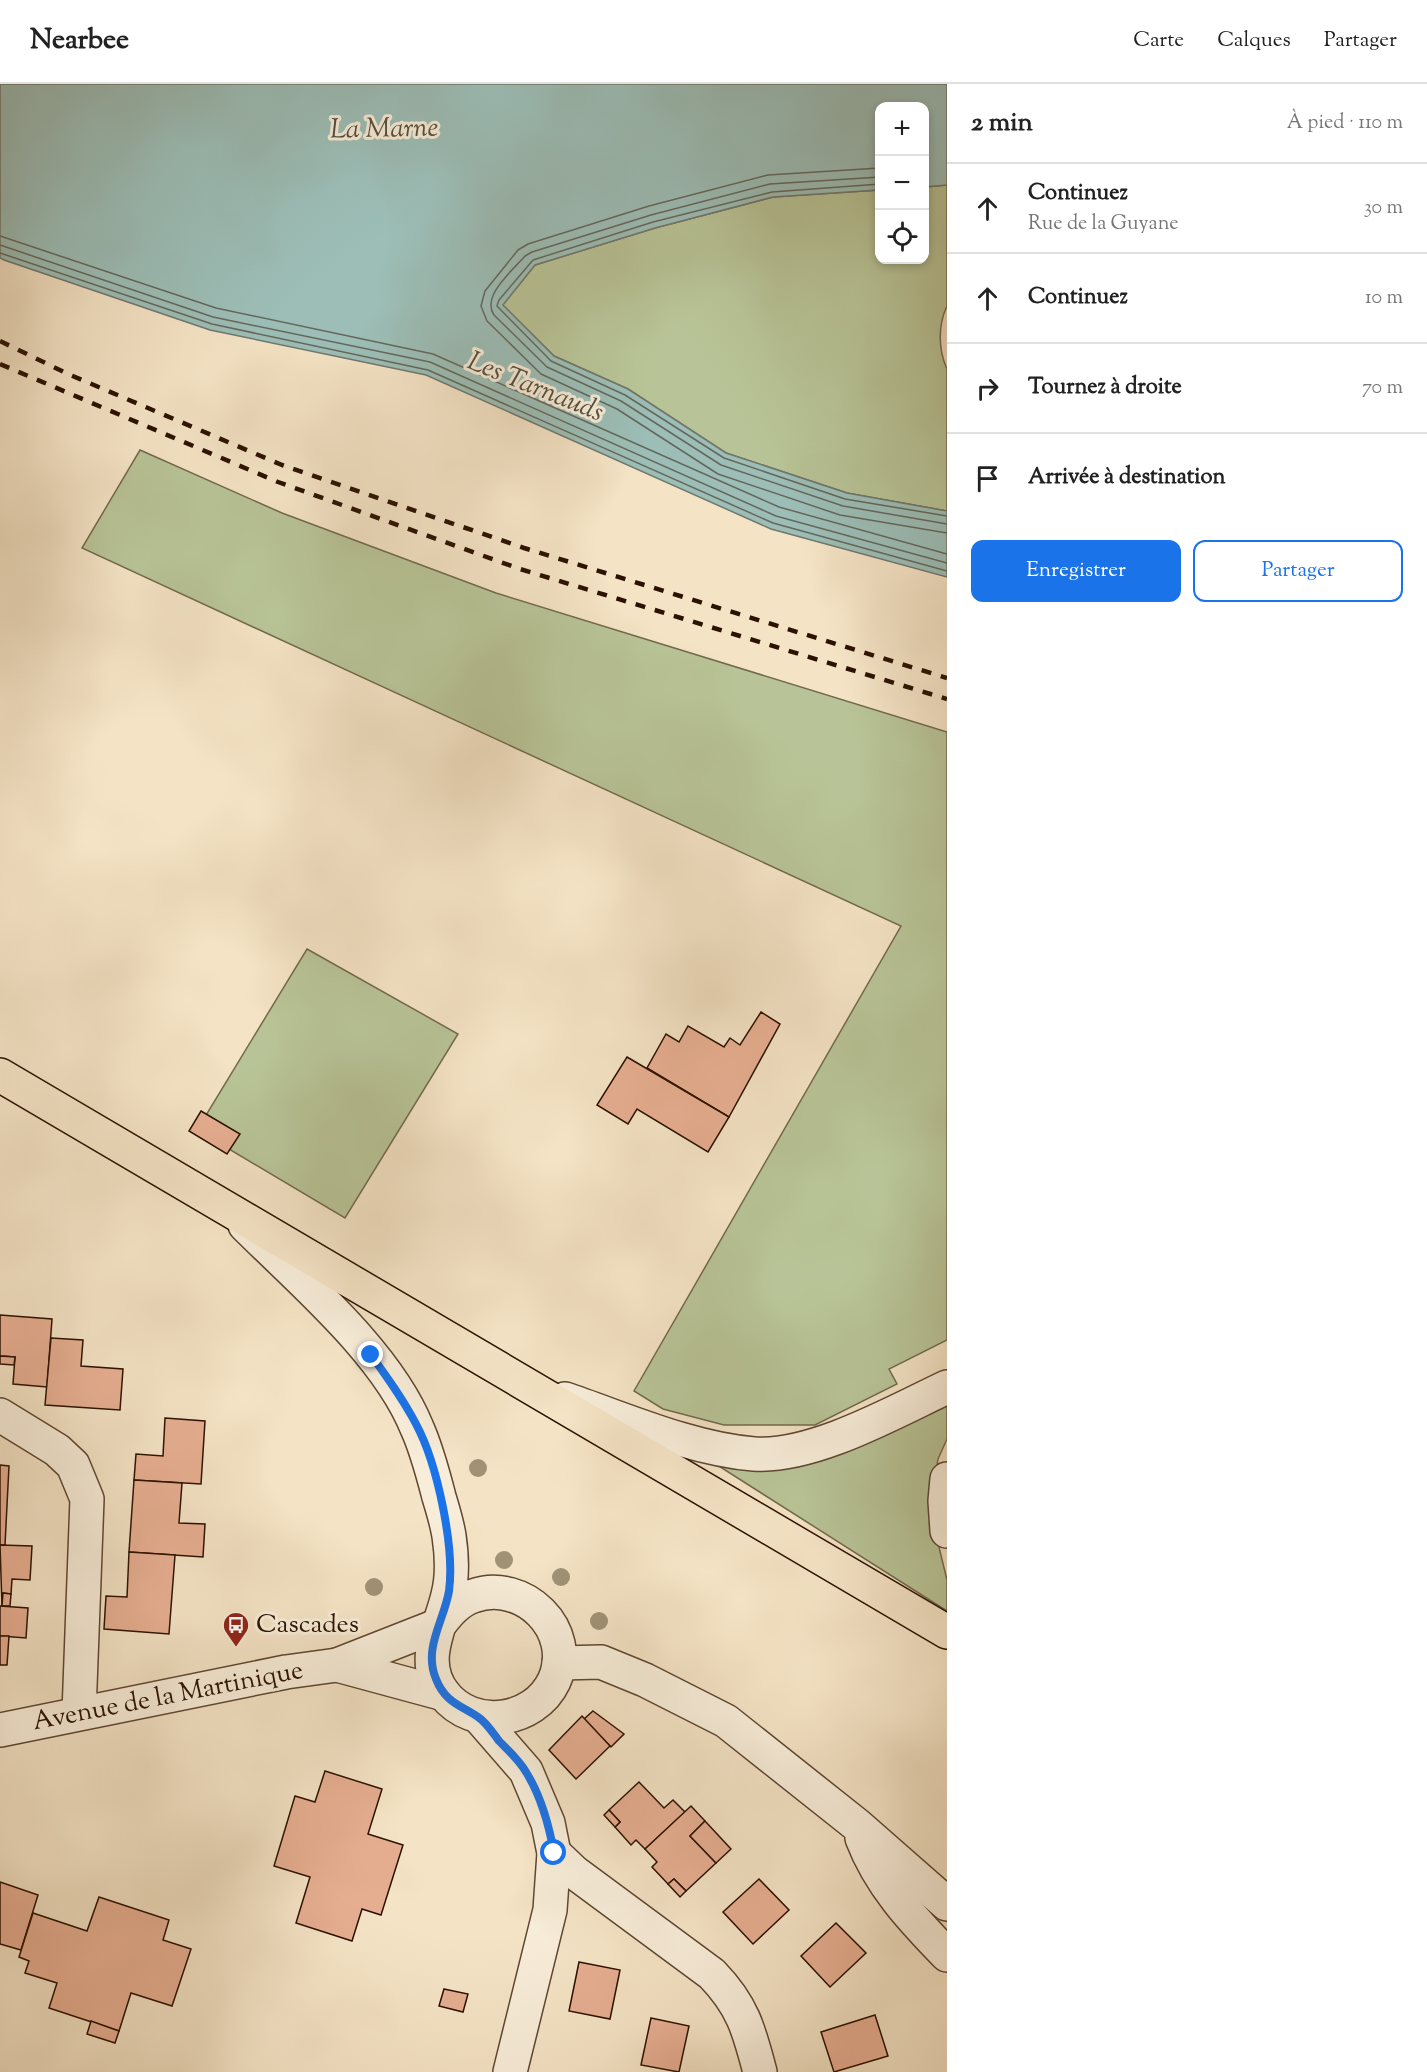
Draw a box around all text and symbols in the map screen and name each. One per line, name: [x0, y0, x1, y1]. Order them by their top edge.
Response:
text: Nearbee: [30, 21, 129, 61]
text: Carte: [1133, 26, 1184, 56]
text: Calques: [1217, 26, 1291, 56]
text: Partager: [1324, 26, 1397, 56]
map controls: [875, 102, 929, 264]
button: +: [875, 102, 929, 156]
text: 2 min: [971, 105, 1033, 142]
text: À pied · 110 m: [1287, 109, 1403, 138]
water label: La Marne: [329, 110, 439, 150]
button: −: [875, 156, 929, 210]
text: Continuez: [1028, 178, 1128, 210]
icon: ahead: [971, 192, 1004, 225]
text: 30 m: [1364, 194, 1403, 223]
button: locate: [875, 210, 929, 264]
text: Rue de la Guyane: [1028, 210, 1179, 239]
icon: ahead: [971, 282, 1004, 315]
text: Continuez: [1028, 282, 1128, 314]
text: 10 m: [1365, 284, 1403, 313]
water label: Les Tarnauds: [461, 343, 609, 433]
icon: right: [971, 372, 1004, 405]
text: Tournez à droite: [1028, 372, 1182, 404]
text: 70 m: [1362, 374, 1403, 403]
icon: arrive: [971, 462, 1004, 495]
text: Arrivée à destination: [1028, 462, 1225, 494]
button: Enregistrer: [971, 540, 1181, 602]
button: Partager: [1193, 540, 1403, 602]
route end: [357, 1341, 383, 1367]
place label: Cascades: [256, 1607, 359, 1644]
bus stop icon: Cascades: [221, 1610, 251, 1648]
street label: Avenue de la Martinique: [30, 1653, 306, 1741]
route start: [540, 1839, 566, 1865]

